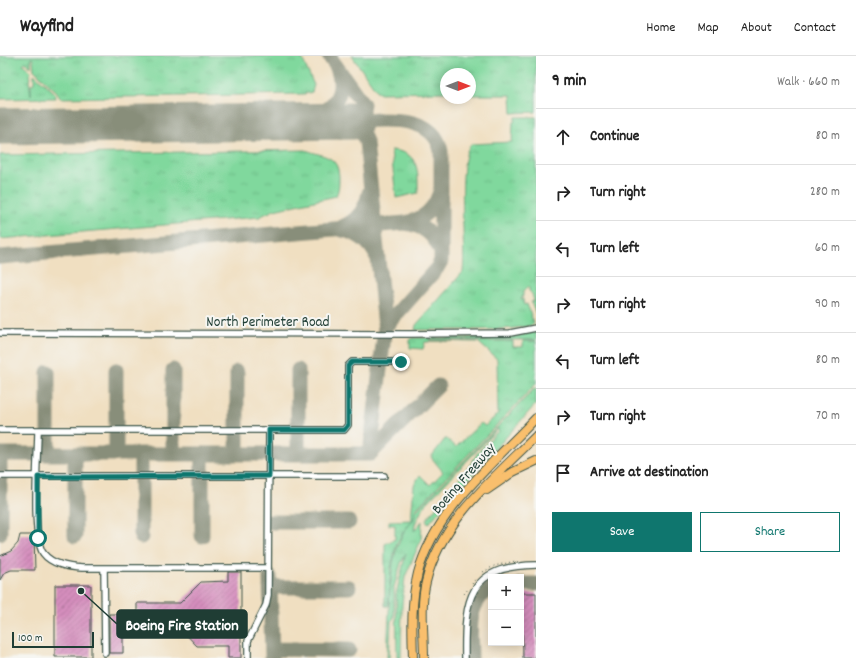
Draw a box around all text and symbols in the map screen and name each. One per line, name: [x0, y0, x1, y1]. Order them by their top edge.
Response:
text: Wayfind: [20, 14, 74, 41]
text: Home: [646, 18, 675, 38]
text: Map: [697, 18, 719, 38]
text: About: [741, 18, 772, 38]
text: Contact: [794, 18, 836, 38]
north arrow: [440, 68, 476, 104]
text: 9 min: [552, 70, 586, 94]
text: Walk · 660 m: [777, 73, 840, 92]
icon: ahead: [552, 126, 574, 148]
text: Continue: [590, 126, 639, 148]
text: 80 m: [816, 127, 840, 146]
icon: right: [552, 182, 574, 204]
text: Turn right: [590, 182, 646, 204]
text: 280 m: [810, 183, 840, 202]
icon: left: [552, 238, 574, 260]
text: Turn left: [590, 238, 639, 260]
text: 60 m: [815, 239, 840, 258]
icon: right: [552, 294, 574, 316]
text: Turn right: [590, 294, 646, 316]
text: 90 m: [815, 295, 840, 314]
street label: North Perimeter Road: [206, 312, 330, 334]
icon: left: [552, 350, 574, 372]
text: Turn left: [590, 350, 639, 372]
text: 80 m: [816, 351, 840, 370]
route end: [392, 353, 410, 371]
icon: right: [552, 406, 574, 428]
text: Turn right: [590, 406, 646, 428]
text: 70 m: [816, 407, 840, 426]
street label: Boeing Freeway: [427, 438, 502, 520]
icon: arrive: [552, 462, 574, 484]
text: Arrive at destination: [590, 462, 708, 484]
button: Save: [552, 512, 692, 552]
button: Share: [700, 512, 840, 552]
route start: [29, 529, 47, 547]
map controls: [488, 574, 524, 646]
button: +: [488, 574, 524, 610]
callout: Boeing Fire Station: [117, 610, 247, 638]
button: −: [488, 610, 524, 646]
text: Boeing Fire Station: [125, 615, 239, 638]
scale bar: [12, 630, 94, 649]
text: 100 m: [18, 631, 42, 647]

